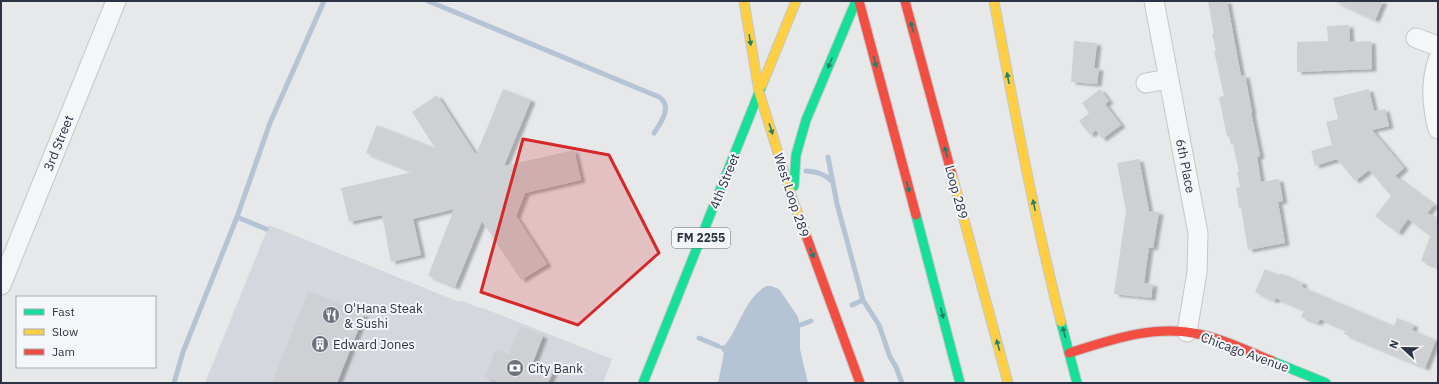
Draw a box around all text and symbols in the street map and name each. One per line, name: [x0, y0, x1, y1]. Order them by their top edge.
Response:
one-way arrow: [909, 20, 915, 32]
one-way arrow: [747, 34, 753, 46]
one-way arrow: [872, 56, 878, 68]
one-way arrow: [826, 57, 832, 69]
one-way arrow: [1005, 72, 1011, 84]
street label: 3rd Street: [40, 113, 77, 174]
one-way arrow: [768, 124, 774, 136]
street label: 6th Place: [1172, 138, 1199, 195]
one-way arrow: [943, 146, 949, 158]
street label: 4th Street: [706, 151, 743, 211]
street label: West Loop 289: [770, 151, 813, 239]
street label: Loop 289: [941, 163, 972, 221]
one-way arrow: [906, 181, 912, 194]
one-way arrow: [1030, 199, 1036, 211]
road number: FM 2255: [672, 228, 730, 248]
one-way arrow: [809, 247, 815, 259]
legend: [16, 296, 156, 368]
place label: O'Hana Steak & Sushi: [344, 300, 423, 332]
text: Fast: [52, 304, 75, 319]
restaurant icon: O'Hana Steak & Sushi: [321, 305, 341, 325]
one-way arrow: [939, 307, 945, 319]
text: Slow: [52, 324, 78, 339]
one-way arrow: [1060, 325, 1066, 338]
north arrow: [1383, 328, 1423, 368]
street label: Chicago Avenue: [1198, 329, 1291, 376]
building icon: Edward Jones: [310, 334, 330, 354]
place label: Edward Jones: [333, 336, 415, 353]
text: N: [1386, 338, 1402, 351]
one-way arrow: [995, 339, 1001, 351]
text: Jam: [52, 344, 75, 359]
bank icon: City Bank: [505, 358, 525, 378]
place label: City Bank: [528, 360, 583, 377]

